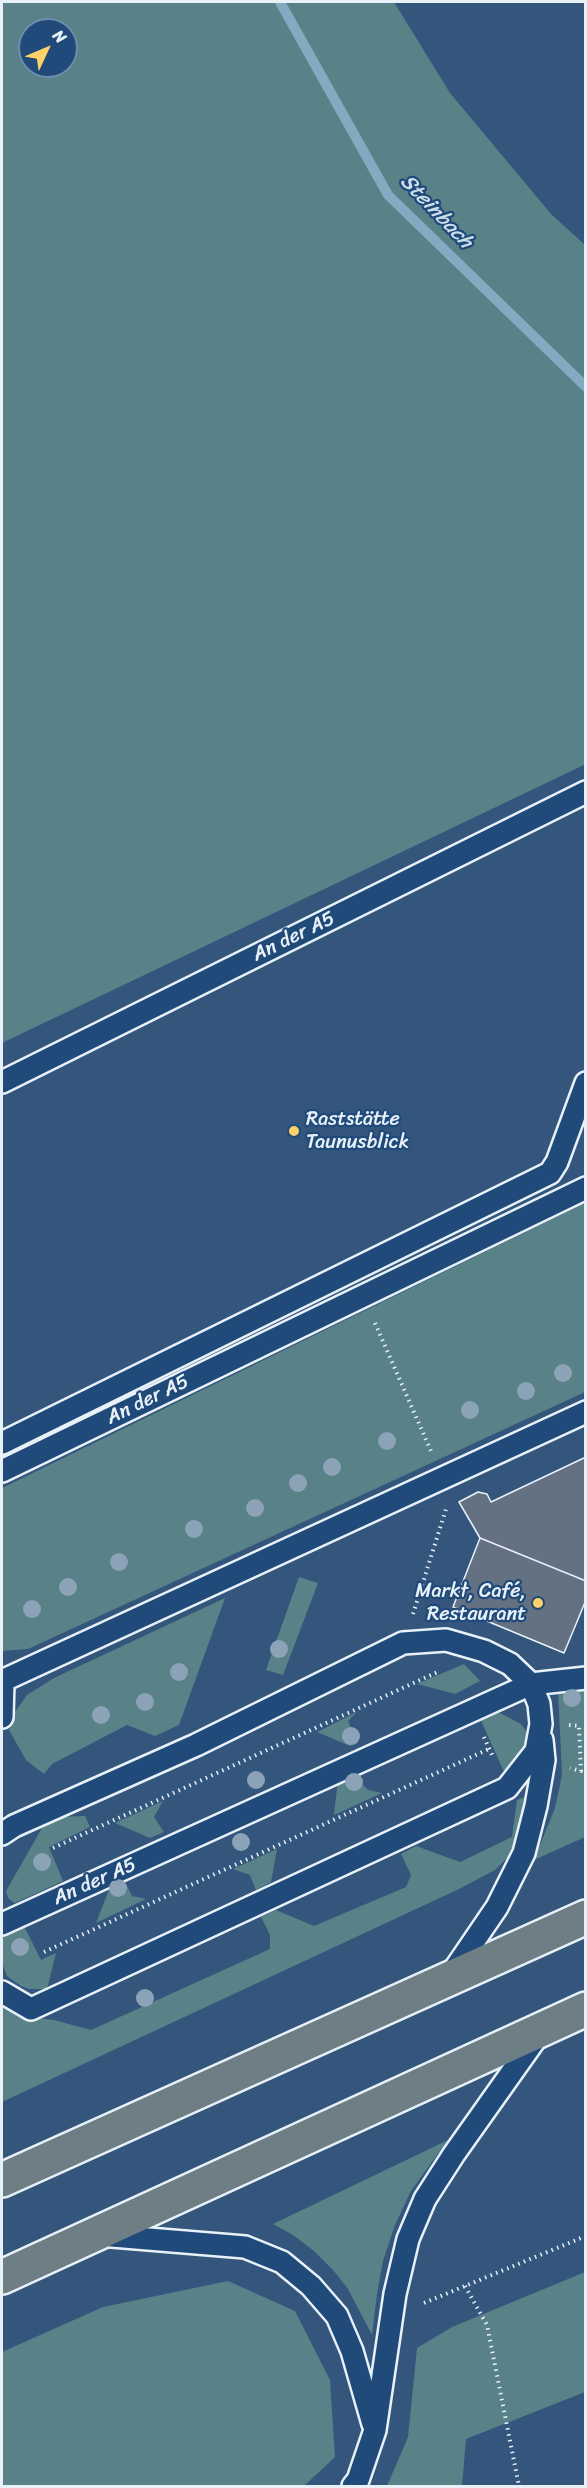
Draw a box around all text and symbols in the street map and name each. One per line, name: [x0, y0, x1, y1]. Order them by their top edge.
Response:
north arrow: [18, 18, 78, 78]
text: N: [46, 22, 74, 51]
water label: Steinbach: [394, 170, 478, 254]
street label: An der A5: [249, 907, 339, 967]
place label: Raststätte Taunusblick: [306, 1108, 409, 1155]
marker: Raststätte Taunusblick: [287, 1124, 301, 1138]
street label: An der A5: [103, 1370, 193, 1430]
place label: Markt, Café, Restaurant: [415, 1580, 526, 1627]
marker: Markt, Café, Restaurant: [531, 1596, 545, 1610]
street label: An der A5: [50, 1853, 140, 1911]

